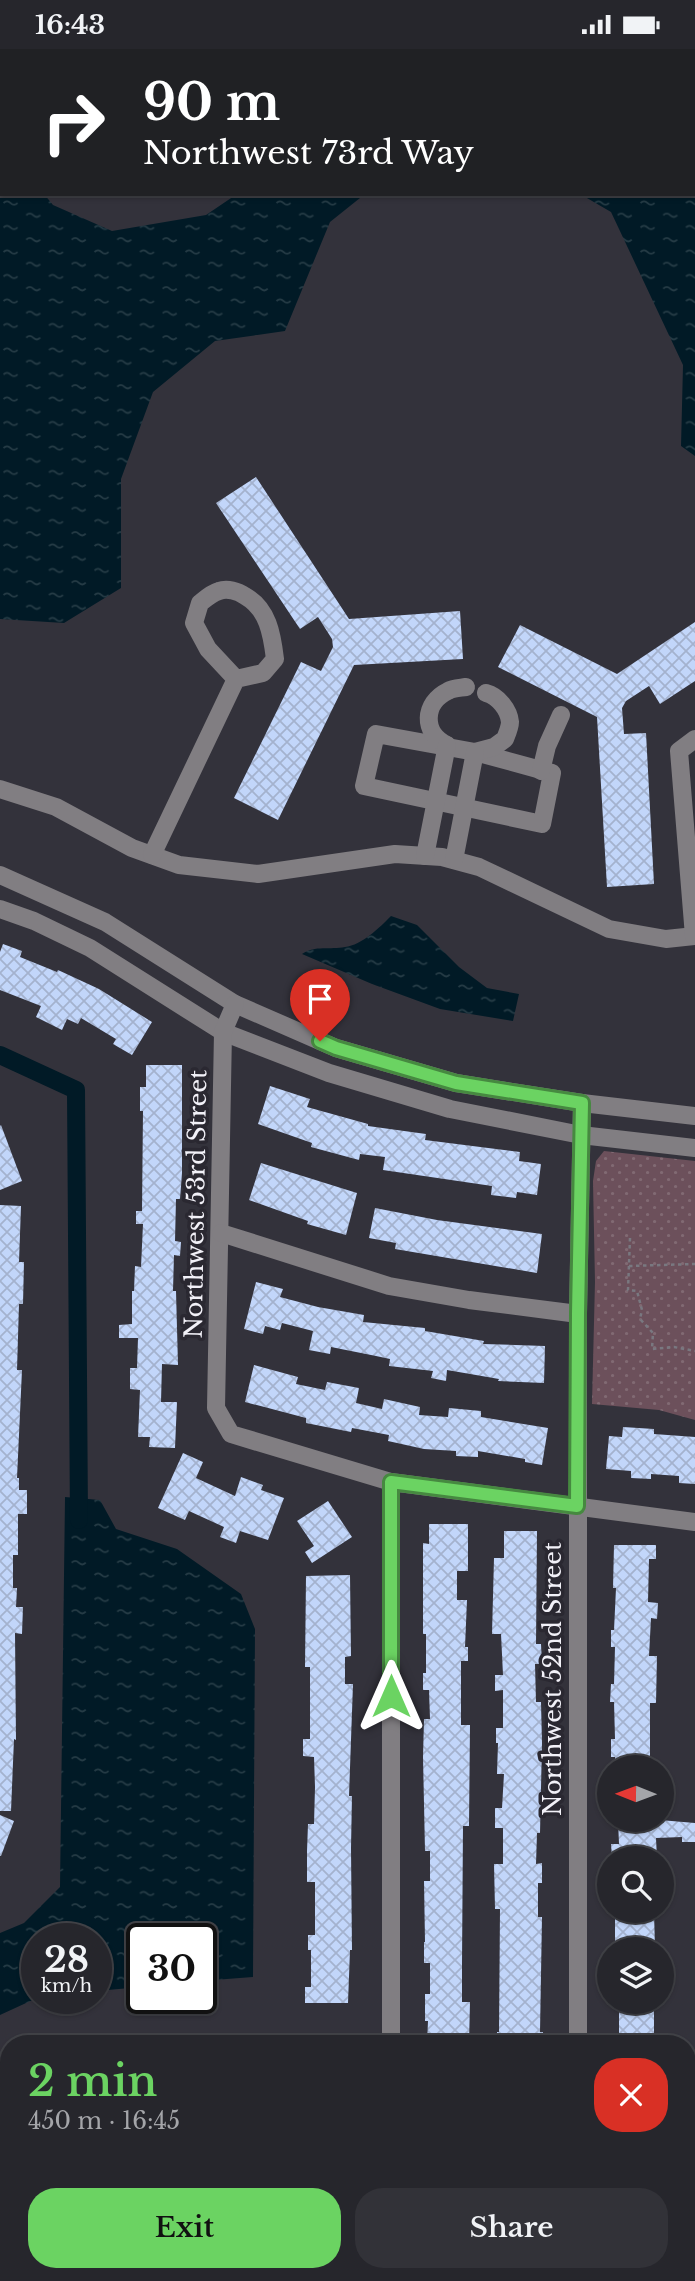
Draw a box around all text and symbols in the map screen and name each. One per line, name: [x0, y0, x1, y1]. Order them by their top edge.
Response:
text: 16:43: [35, 9, 105, 41]
text: 90 m: [143, 72, 280, 133]
icon: right: [28, 77, 119, 168]
text: Northwest 73rd Way: [143, 133, 474, 173]
pin: [290, 969, 350, 1041]
icon: arrive: [301, 980, 339, 1018]
street label: Northwest 53rd Street: [179, 1069, 212, 1339]
street label: Northwest 52nd Street: [538, 1542, 567, 1816]
position arrow: [354, 1659, 428, 1733]
north arrow: [597, 1755, 674, 1832]
map controls: [597, 1755, 674, 2014]
button: search: [597, 1846, 674, 1923]
speed limit sign: 30: [126, 1923, 217, 2014]
button: layers: [597, 1937, 674, 2014]
text: 28: [44, 1938, 89, 1981]
text: km/h: [41, 1975, 92, 1997]
text: 2 min: [28, 2055, 157, 2107]
button: close: [594, 2058, 668, 2132]
text: 450 m · 16:45: [28, 2107, 180, 2135]
button: Exit: [28, 2188, 341, 2268]
button: Share: [355, 2188, 668, 2268]

